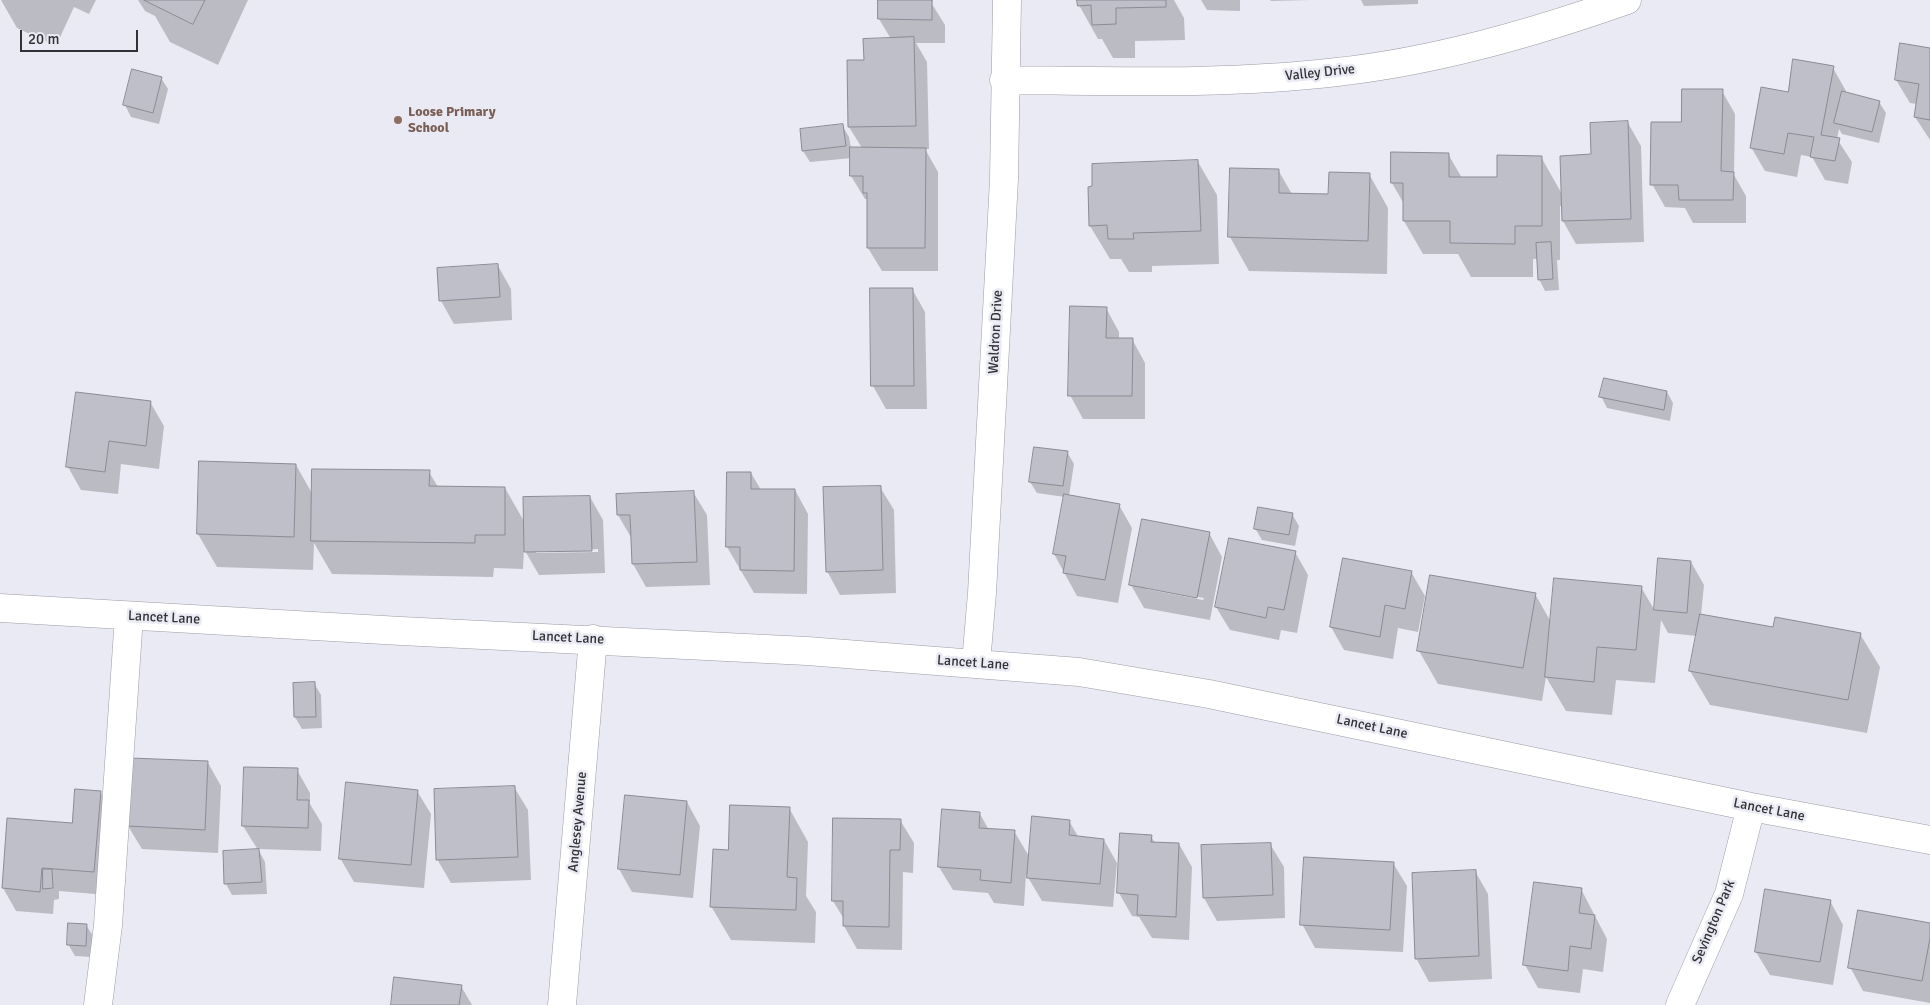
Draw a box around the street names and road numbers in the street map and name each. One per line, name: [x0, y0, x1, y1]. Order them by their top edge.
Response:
street label: Valley Drive: [1284, 61, 1356, 85]
street label: Waldron Drive: [985, 290, 1007, 374]
street label: Lancet Lane: [127, 608, 201, 628]
street label: Lancet Lane: [531, 628, 605, 648]
street label: Lancet Lane: [936, 652, 1010, 674]
street label: Lancet Lane: [1335, 711, 1409, 743]
street label: Anglesey Avenue: [565, 771, 591, 873]
street label: Lancet Lane: [1732, 795, 1806, 825]
street label: Sevington Park: [1689, 878, 1739, 966]

